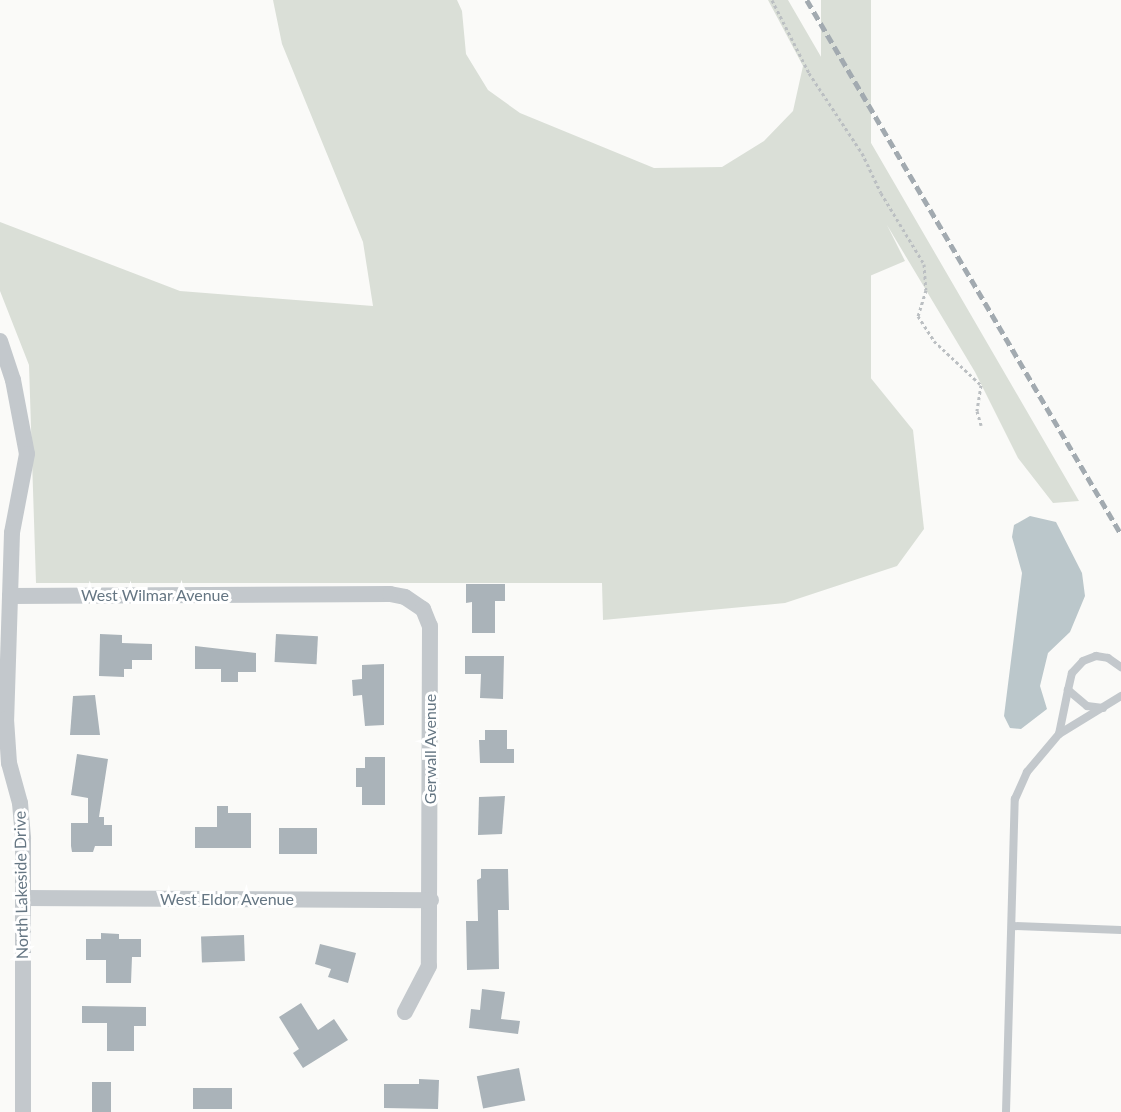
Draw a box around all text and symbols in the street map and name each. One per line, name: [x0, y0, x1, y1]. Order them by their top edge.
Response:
street label: West Wilmar Avenue: [81, 585, 229, 605]
street label: Gerwall Avenue: [420, 694, 440, 804]
street label: North Lakeside Drive: [10, 811, 32, 959]
street label: West Eldor Avenue: [160, 889, 294, 909]

